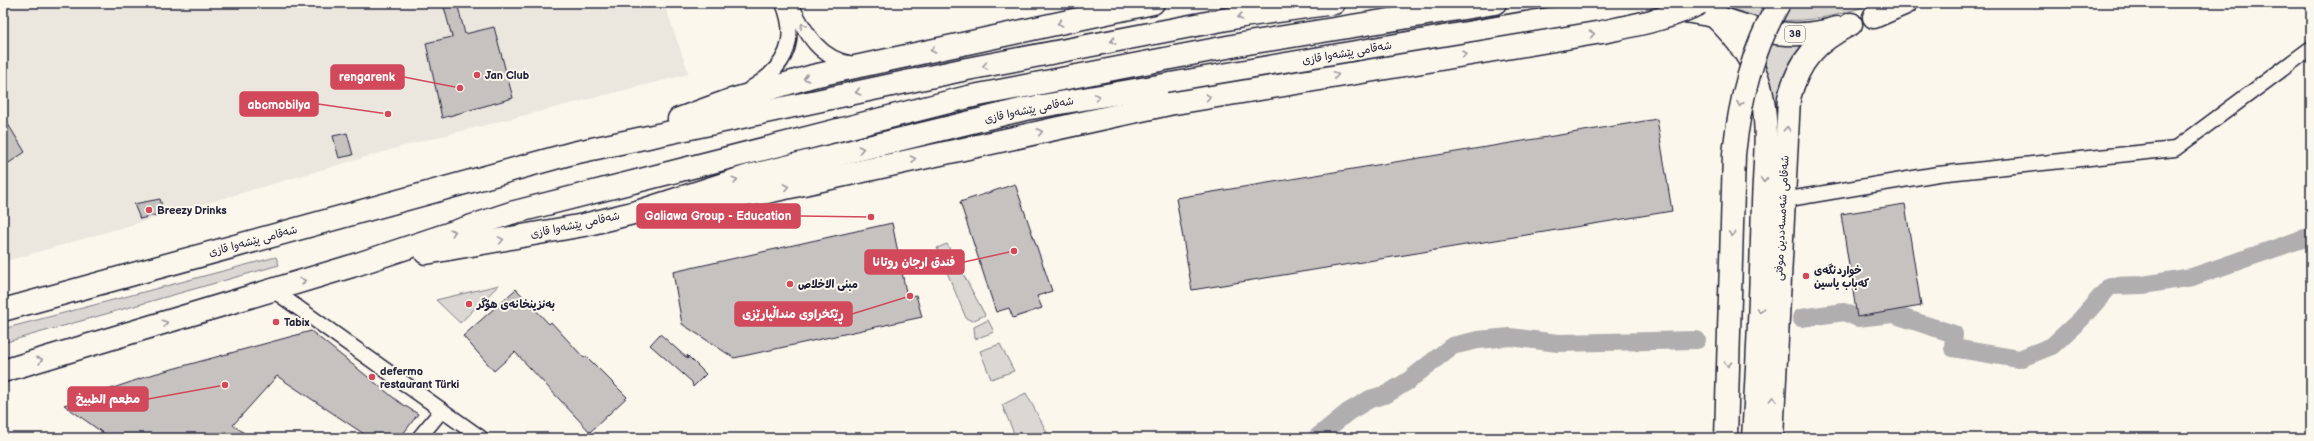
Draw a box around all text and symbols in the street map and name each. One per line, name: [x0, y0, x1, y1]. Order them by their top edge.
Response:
one-way arrow: [1237, 12, 1243, 20]
one-way arrow: [1057, 18, 1064, 26]
one-way arrow: [800, 23, 807, 30]
road number: 38: [1785, 26, 1805, 42]
one-way arrow: [1589, 30, 1595, 39]
one-way arrow: [1109, 36, 1116, 45]
street label: شەقامی پێشەوا قازی: [1301, 39, 1393, 68]
one-way arrow: [930, 46, 937, 54]
one-way arrow: [1461, 50, 1467, 59]
one-way arrow: [982, 61, 988, 69]
callout: rengarenk: [331, 65, 404, 89]
place label: Jan Club: [485, 69, 530, 82]
text: rengarenk: [339, 70, 396, 85]
marker: Jan Club: [472, 70, 482, 80]
one-way arrow: [1333, 72, 1339, 80]
one-way arrow: [803, 73, 810, 82]
one-way arrow: [855, 88, 861, 96]
callout: abcmobilya: [240, 92, 318, 116]
one-way arrow: [1094, 93, 1100, 102]
street label: شەقامی پێشەوا قازی: [983, 94, 1075, 127]
one-way arrow: [1204, 94, 1211, 102]
text: abcmobilya: [248, 98, 311, 113]
one-way arrow: [1737, 101, 1745, 107]
one-way arrow: [1782, 126, 1791, 132]
one-way arrow: [1036, 128, 1043, 136]
one-way arrow: [858, 145, 864, 153]
street label: شەقامی شەمسەددین موفتی: [1772, 155, 1793, 281]
one-way arrow: [910, 156, 916, 164]
one-way arrow: [731, 176, 738, 185]
one-way arrow: [1759, 177, 1768, 183]
one-way arrow: [783, 184, 789, 192]
place label: Breezy Drinks: [157, 204, 227, 217]
callout: Galiawa Group - Education: [637, 204, 800, 228]
marker: Breezy Drinks: [144, 205, 154, 215]
street label: شەقامی پێشەوا قازی: [529, 209, 621, 242]
text: Galiawa Group - Education: [645, 209, 792, 224]
street label: شەقامی پێشەوا قازی: [207, 223, 299, 260]
one-way arrow: [449, 229, 456, 237]
one-way arrow: [1728, 231, 1736, 237]
one-way arrow: [497, 236, 504, 245]
callout: فندق ارجان روتانا: [865, 250, 964, 274]
text: فندق ارجان روتانا: [873, 255, 955, 270]
place label: خواردنگەی کەباب یاسین: [1814, 263, 1869, 290]
marker: خواردنگەی کەباب یاسین: [1801, 271, 1811, 281]
one-way arrow: [299, 277, 306, 286]
place label: مبنى الاخلاص: [798, 278, 858, 292]
marker: مبنى الاخلاص: [785, 279, 795, 289]
place label: بەنزینخانەی هۆگر: [476, 297, 555, 312]
marker: بەنزینخانەی هۆگر: [464, 299, 474, 309]
callout: ڕێکخراوی منداڵپارێزی: [735, 302, 852, 326]
text: ڕێکخراوی منداڵپارێزی: [742, 305, 844, 325]
one-way arrow: [1756, 307, 1764, 313]
place label: Tabix: [284, 316, 310, 329]
marker: Tabix: [271, 317, 281, 327]
one-way arrow: [161, 319, 168, 328]
one-way arrow: [37, 356, 44, 365]
one-way arrow: [1724, 361, 1733, 367]
place label: defermo restaurant Türki: [380, 365, 460, 391]
marker: defermo restaurant Türki: [367, 372, 377, 382]
callout: مطعم الطبيخ: [68, 387, 148, 411]
text: مطعم الطبيخ: [76, 392, 140, 408]
one-way arrow: [1769, 396, 1778, 402]

